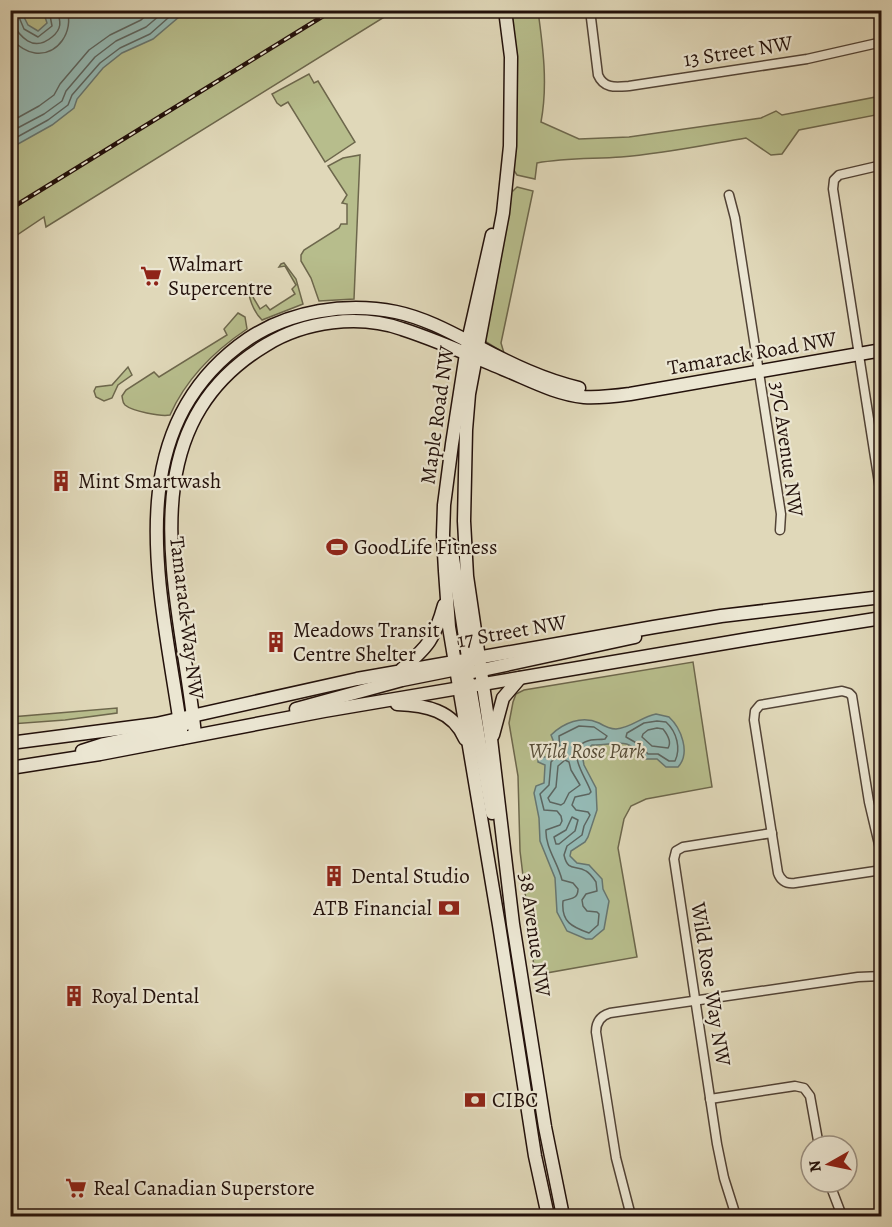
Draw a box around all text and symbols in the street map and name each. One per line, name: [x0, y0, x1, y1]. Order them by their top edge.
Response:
street label: 13 Street NW: [681, 28, 795, 73]
place label: Walmart Supercentre: [167, 250, 273, 302]
supermarket icon: Walmart Supercentre: [139, 264, 163, 288]
street label: Tamarack Road NW: [665, 324, 839, 382]
street label: Maple Road NW: [413, 343, 461, 486]
street label: 37C Avenue NW: [764, 380, 810, 519]
place label: Mint Smartwash: [78, 467, 221, 495]
building icon: Mint Smartwash: [49, 469, 73, 493]
place label: GoodLife Fitness: [354, 533, 497, 561]
street label: Tamarack Way NW: [163, 535, 211, 702]
sports icon: GoodLife Fitness: [325, 535, 349, 559]
street label: 17 Street NW: [455, 608, 569, 654]
place label: Meadows Transit Centre Shelter: [293, 616, 440, 668]
building icon: Meadows Transit Centre Shelter: [264, 630, 288, 654]
park label: Wild Rose Park: [529, 737, 645, 765]
place label: Dental Studio: [351, 862, 470, 890]
building icon: Dental Studio: [322, 864, 346, 888]
street label: 38 Avenue NW: [512, 871, 558, 999]
place label: ATB Financial: [312, 894, 432, 922]
bank icon: ATB Financial: [437, 896, 461, 920]
street label: Wild Rose Way NW: [684, 899, 738, 1068]
place label: Royal Dental: [91, 982, 199, 1010]
building icon: Royal Dental: [62, 984, 86, 1008]
place label: CIBC: [492, 1086, 538, 1114]
bank icon: CIBC: [463, 1088, 487, 1112]
north arrow: [799, 1134, 859, 1194]
text: N: [803, 1158, 827, 1174]
place label: Real Canadian Superstore: [93, 1174, 315, 1202]
supermarket icon: Real Canadian Superstore: [64, 1176, 88, 1200]

